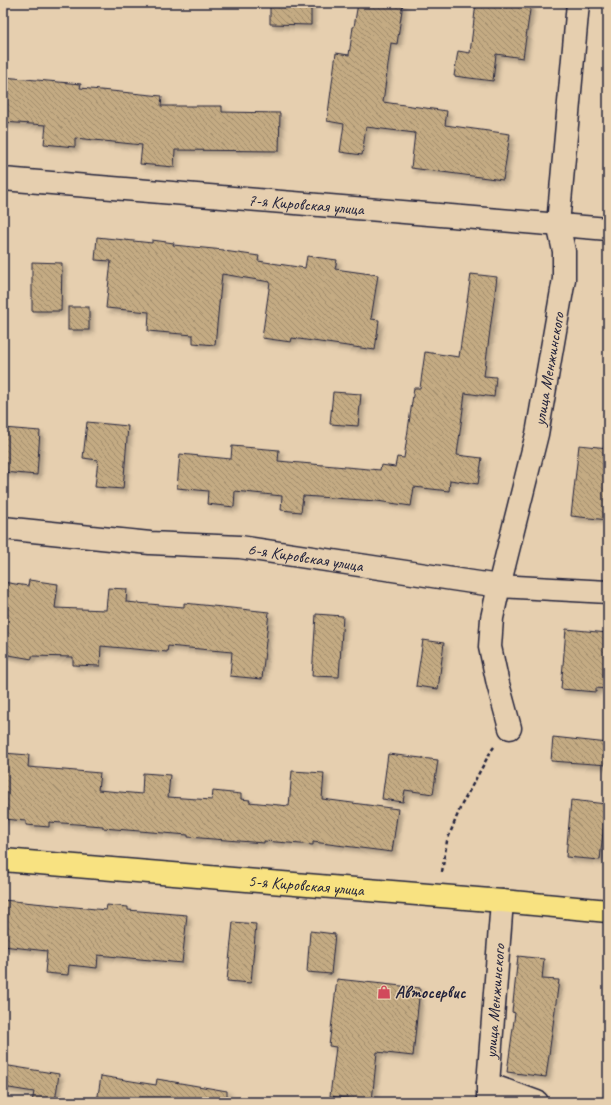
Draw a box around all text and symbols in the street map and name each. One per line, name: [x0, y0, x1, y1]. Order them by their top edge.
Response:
street label: 7-я Кировская улица: [247, 189, 366, 220]
street label: улица Менжинского: [528, 310, 569, 428]
street label: 6-я Кировская улица: [246, 538, 366, 577]
street label: 5-я Кировская улица: [247, 870, 366, 901]
street label: улица Менжинского: [480, 942, 510, 1060]
place label: Автосервис: [395, 982, 467, 1003]
shop icon: Автосервис: [376, 984, 392, 1000]

